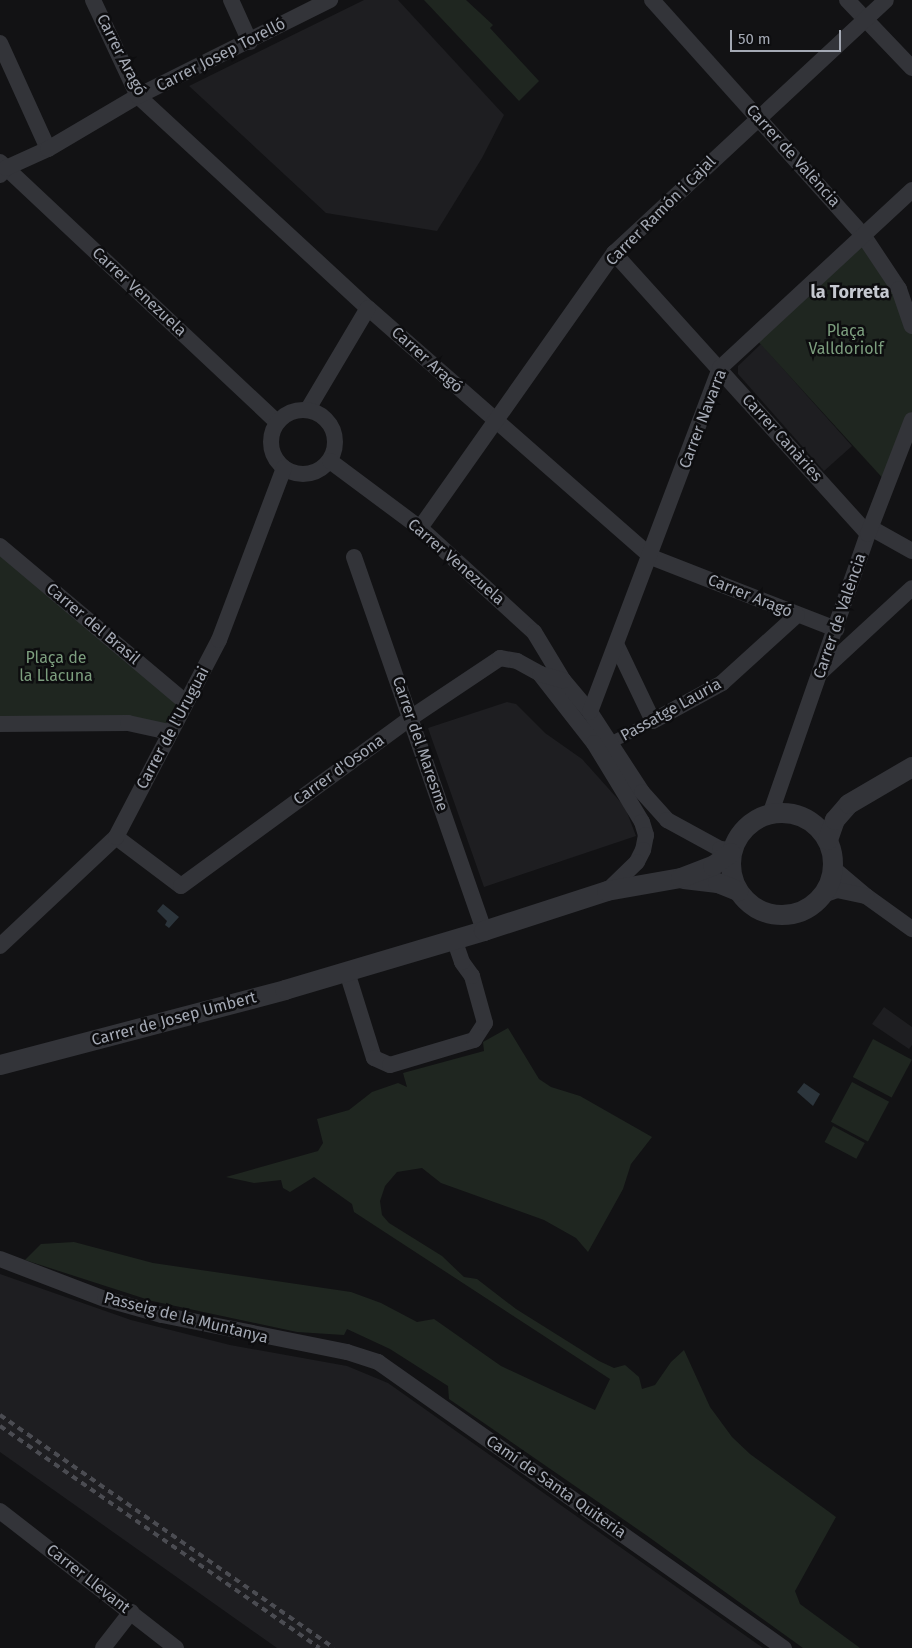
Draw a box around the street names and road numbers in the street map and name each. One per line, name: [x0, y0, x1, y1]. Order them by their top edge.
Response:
street label: Carrer Aragó: [92, 11, 150, 99]
street label: Carrer Josep Torelló: [153, 14, 289, 96]
street label: Carrer de València: [742, 101, 844, 211]
street label: Carrer Ramón i Cajal: [602, 152, 720, 270]
street label: Carrer Venezuela: [88, 243, 190, 341]
street label: Carrer Aragó: [387, 323, 467, 397]
street label: Carrer Navarra: [675, 367, 731, 471]
street label: Carrer Canàries: [738, 390, 826, 486]
street label: Carrer Venezuela: [404, 515, 508, 609]
street label: Carrer de València: [810, 551, 870, 681]
street label: Carrer Aragó: [705, 570, 795, 622]
street label: Carrer del Brasil: [42, 579, 144, 669]
street label: Carrer de l'Uruguai: [133, 664, 213, 792]
street label: Carrer del Maresme: [388, 674, 452, 814]
street label: Passatge Lauria: [617, 674, 725, 746]
street label: Carrer d'Osona: [290, 731, 388, 809]
street label: Carrer de Josep Umbert: [90, 988, 258, 1050]
street label: Passeig de la Muntanya: [102, 1288, 270, 1348]
street label: Camí de Santa Quiteria: [482, 1431, 630, 1543]
street label: Carrer Llevant: [42, 1540, 134, 1618]

